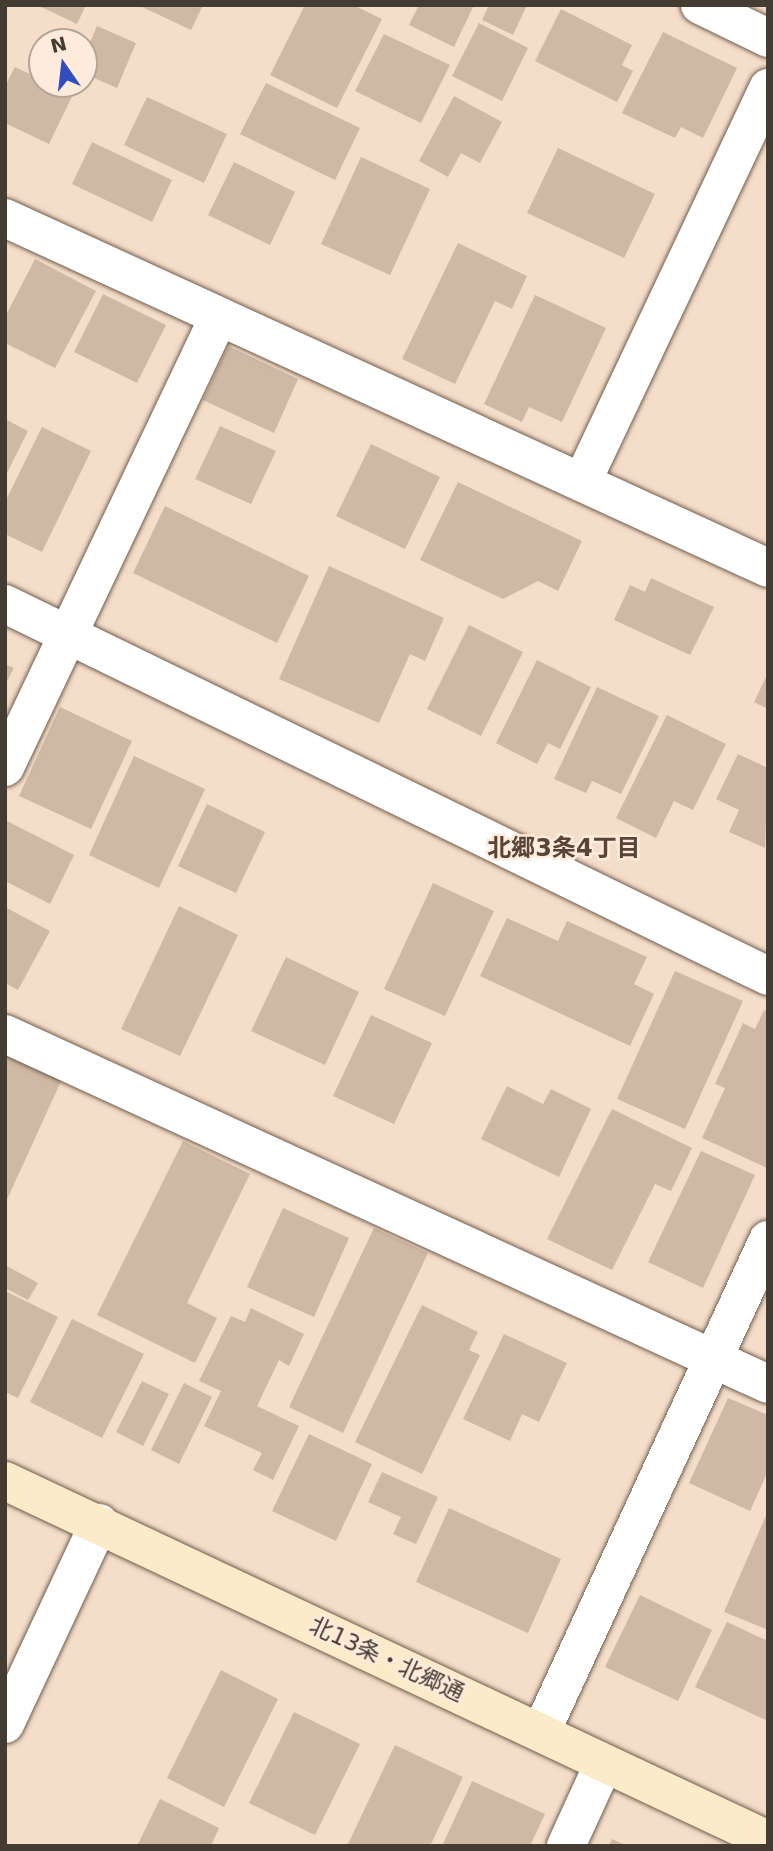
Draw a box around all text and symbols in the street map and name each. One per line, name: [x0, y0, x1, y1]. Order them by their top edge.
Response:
north arrow: [28, 28, 98, 98]
text: N: [48, 32, 69, 57]
district label: 北郷3条4丁目: [487, 835, 641, 863]
street label: 北13条・北郷通: [305, 1611, 469, 1707]

